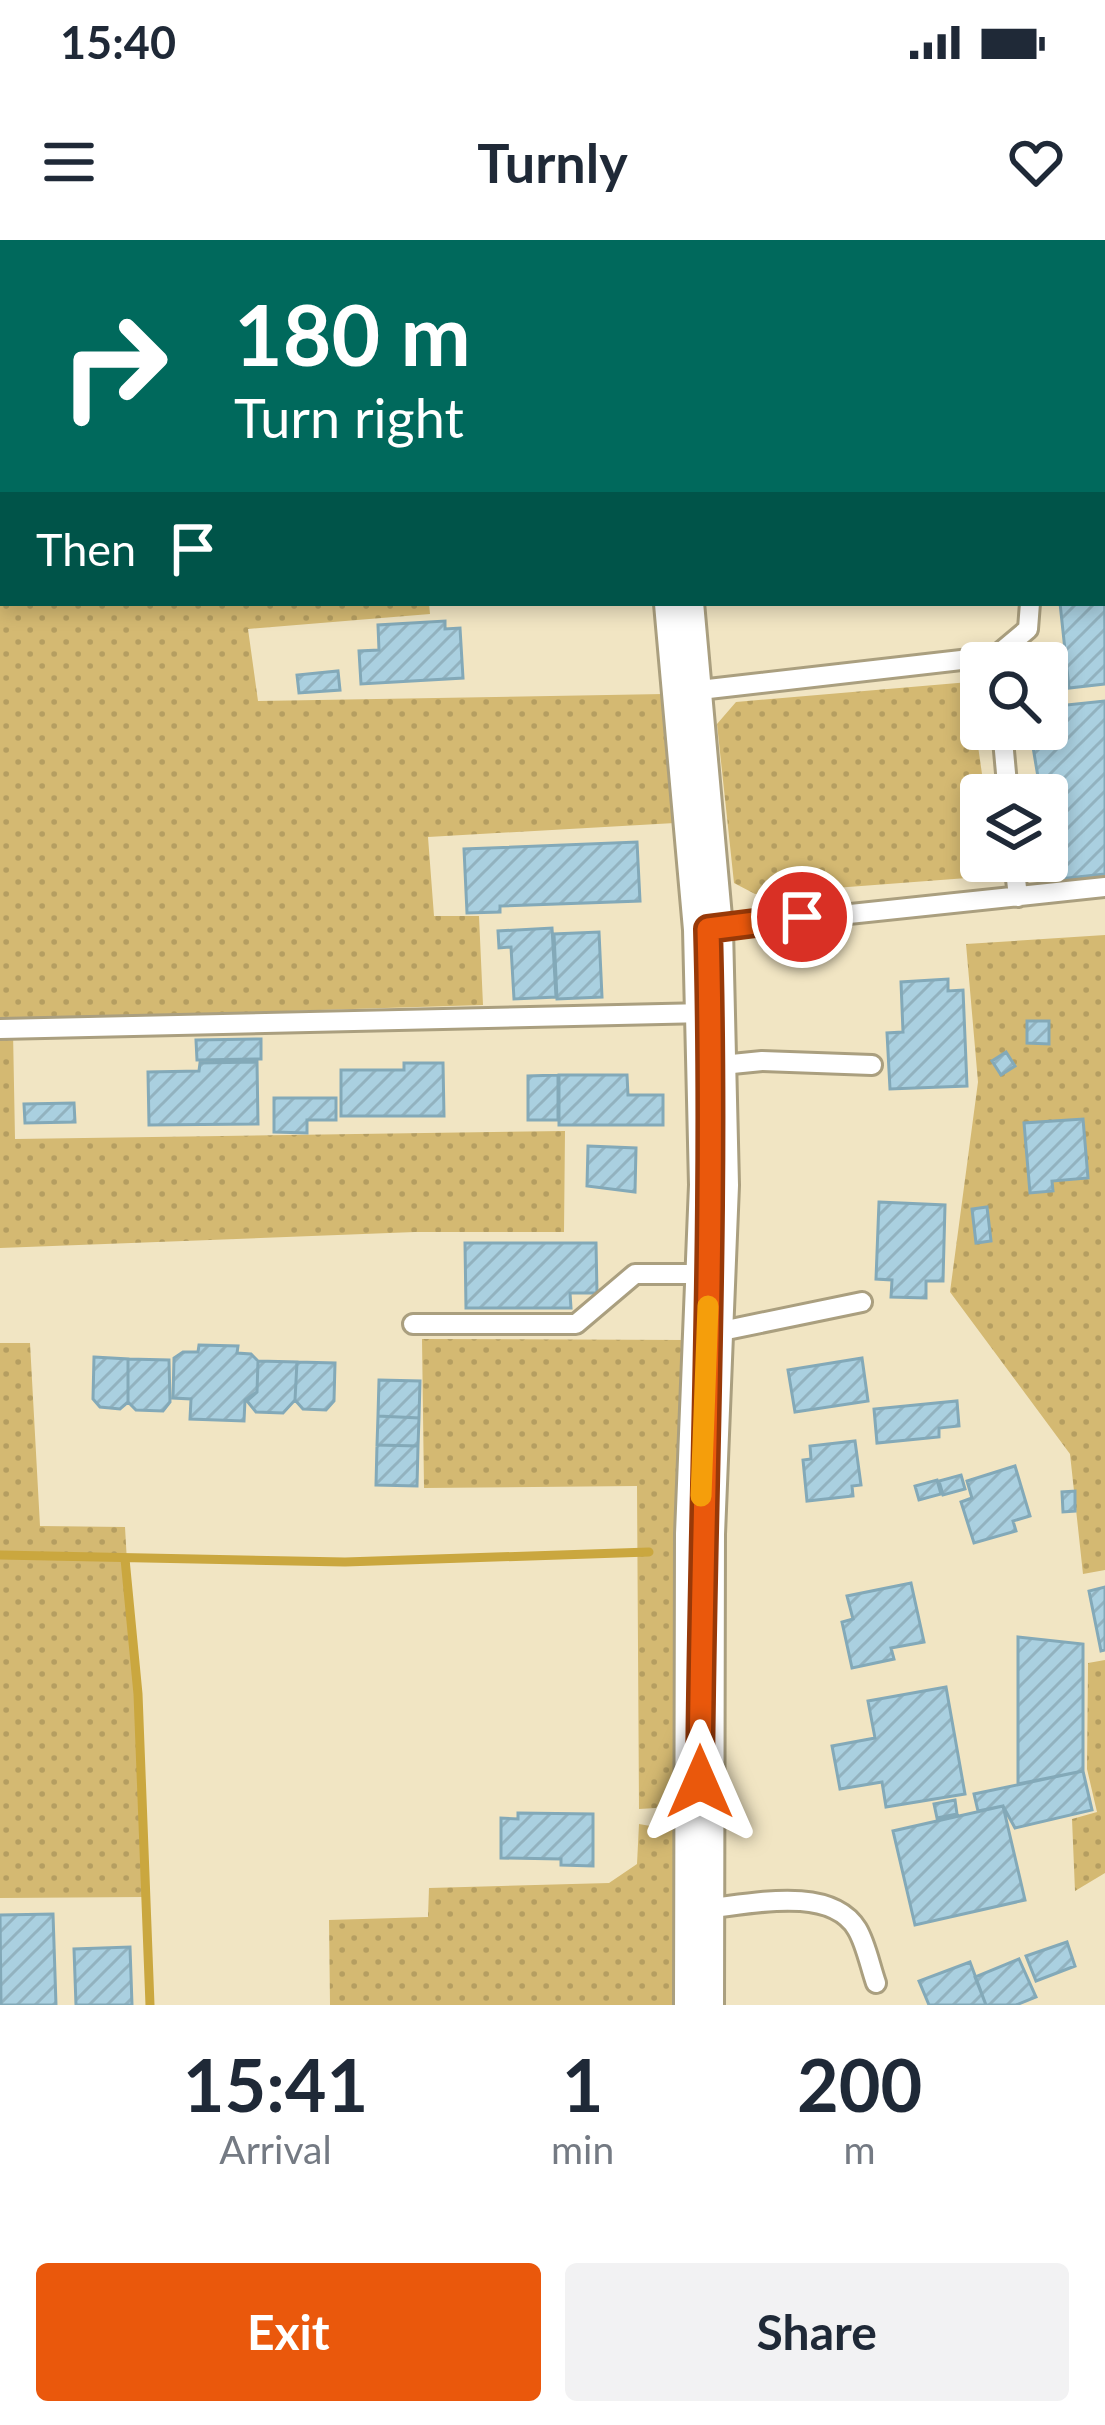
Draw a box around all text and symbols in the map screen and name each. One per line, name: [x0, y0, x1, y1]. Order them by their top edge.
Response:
text: 15:40: [60, 15, 176, 69]
icon: menu: [36, 129, 102, 195]
icon: heart: [1003, 129, 1069, 195]
text: Turnly: [477, 130, 628, 195]
text: 180 m: [234, 283, 471, 384]
icon: right: [36, 288, 192, 444]
text: Turn right: [234, 385, 464, 450]
icon: arrive: [160, 516, 226, 582]
text: Then: [36, 522, 136, 576]
map controls: [960, 642, 1068, 882]
button: search: [960, 642, 1068, 750]
button: layers: [960, 774, 1068, 882]
pin: [751, 866, 853, 968]
icon: arrive: [769, 884, 835, 950]
position arrow: [637, 1719, 763, 1845]
text: 15:41: [183, 2041, 368, 2127]
text: 1: [562, 2041, 604, 2127]
text: 200: [797, 2041, 922, 2127]
text: Arrival: [219, 2126, 332, 2172]
text: min: [551, 2126, 614, 2172]
text: m: [844, 2126, 876, 2172]
button: Exit: [36, 2263, 541, 2401]
button: Share: [565, 2263, 1069, 2401]

